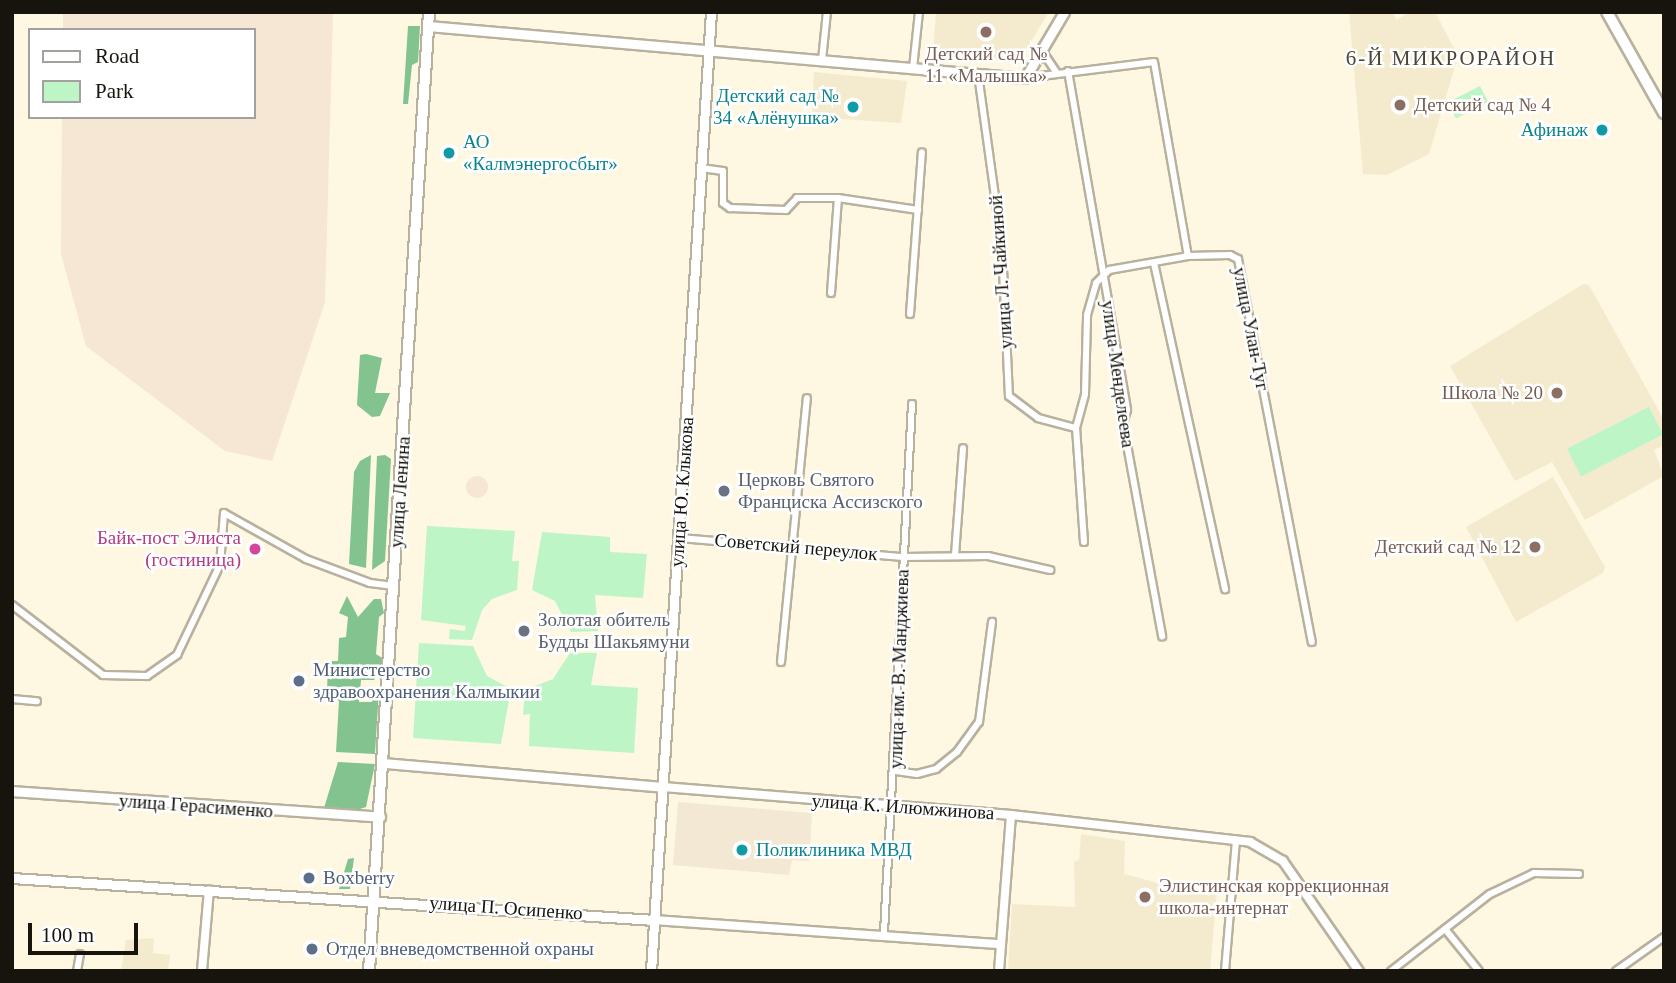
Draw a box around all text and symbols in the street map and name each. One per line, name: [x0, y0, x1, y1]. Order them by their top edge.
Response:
marker: Детский сад № 11 «Малышка»: [978, 24, 994, 40]
legend: [28, 28, 256, 119]
place label: Детский сад № 11 «Малышка»: [925, 43, 1047, 87]
text: Road: [95, 44, 139, 68]
district label: 6-Й МИКРОРАЙОН: [1347, 45, 1555, 71]
text: Park: [95, 79, 134, 103]
place label: Детский сад № 34 «Алёнушка»: [713, 85, 839, 129]
place label: Детский сад № 4: [1414, 94, 1551, 116]
marker: Детский сад № 4: [1392, 97, 1408, 113]
marker: Детский сад № 34 «Алёнушка»: [845, 99, 861, 115]
place label: Афинаж: [1521, 119, 1588, 141]
marker: Афинаж: [1594, 122, 1610, 138]
place label: АО «Калмэнергосбыт»: [463, 131, 618, 175]
marker: АО «Калмэнергосбыт»: [441, 145, 457, 161]
street label: улица Л. Чайкиной: [984, 194, 1018, 350]
street label: улица Улан-Туг: [1228, 265, 1274, 393]
street label: улица Менделеева: [1096, 299, 1140, 449]
place label: Школа № 20: [1442, 382, 1543, 404]
marker: Школа № 20: [1549, 385, 1565, 401]
street label: улица Ю. Клыкова: [665, 416, 699, 568]
street label: улица Ленина: [385, 435, 415, 549]
place label: Церковь Святого Франциска Ассизского: [738, 469, 923, 513]
marker: Церковь Святого Франциска Ассизского: [716, 483, 732, 499]
place label: Байк-пост Элиста (гостиница): [97, 527, 241, 571]
street label: Советский переулок: [713, 529, 879, 565]
place label: Детский сад № 12: [1375, 536, 1521, 558]
marker: Детский сад № 12: [1527, 539, 1543, 555]
marker: Байк-пост Элиста (гостиница): [247, 541, 263, 557]
street label: улица им. В. Манджиева: [884, 569, 914, 769]
place label: Золотая обитель Будды Шакьямуни: [538, 609, 690, 653]
marker: Золотая обитель Будды Шакьямуни: [516, 623, 532, 639]
place label: Министерство здравоохранения Калмыкии: [313, 659, 540, 703]
marker: Министерство здравоохранения Калмыкии: [291, 673, 307, 689]
street label: улица Герасименко: [118, 789, 274, 823]
street label: улица К. Илюмжинова: [811, 789, 995, 825]
place label: Поликлиника МВД: [756, 839, 912, 861]
marker: Поликлиника МВД: [734, 842, 750, 858]
place label: Boxberry: [323, 867, 395, 889]
marker: Boxberry: [301, 870, 317, 886]
place label: Элистинская коррекционная школа-интернат: [1159, 875, 1389, 919]
marker: Элистинская коррекционная школа-интернат: [1137, 889, 1153, 905]
street label: улица П. Осипенко: [429, 891, 583, 925]
scale bar: [32, 909, 142, 953]
text: 100 m: [41, 923, 94, 947]
place label: Отдел вневедомственной охраны: [326, 938, 594, 960]
marker: Отдел вневедомственной охраны: [304, 941, 320, 957]

